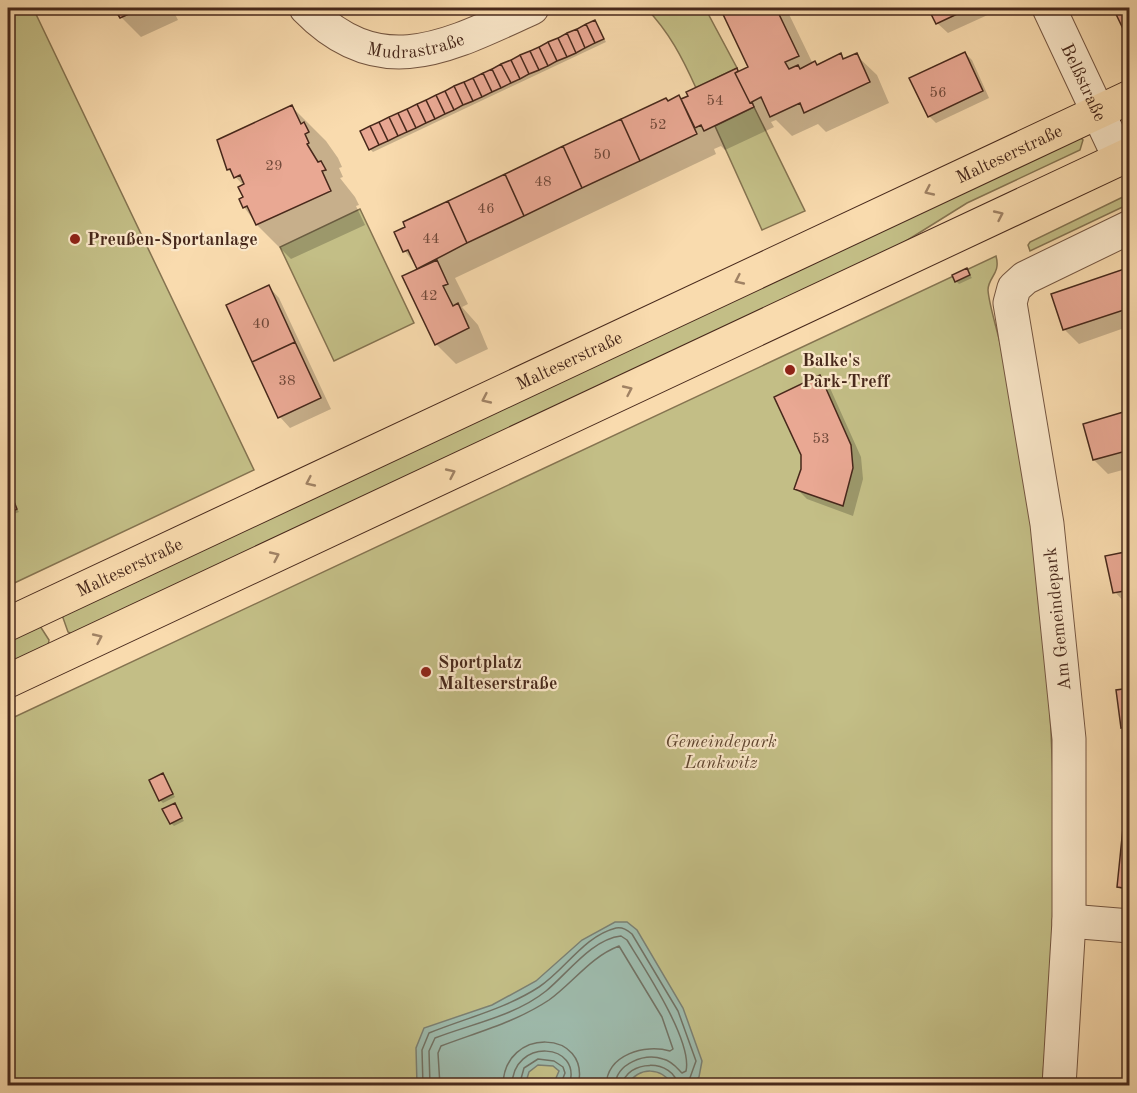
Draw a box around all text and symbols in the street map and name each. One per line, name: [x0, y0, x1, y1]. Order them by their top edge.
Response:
street label: Mudrastraße: [365, 30, 467, 62]
street label: Belßstraße: [1057, 41, 1109, 124]
house number: 56: [929, 86, 947, 101]
house number: 54: [706, 94, 724, 109]
house number: 52: [649, 118, 667, 133]
street label: Malteserstraße: [954, 122, 1065, 187]
house number: 50: [593, 148, 611, 163]
house number: 29: [265, 159, 283, 174]
house number: 48: [534, 175, 552, 190]
one-way arrow: [924, 184, 935, 196]
house number: 46: [477, 202, 495, 217]
one-way arrow: [993, 211, 1004, 223]
place label: Preußen-Sportanlage: [87, 231, 258, 249]
marker: Preußen-Sportanlage: [68, 232, 82, 246]
house number: 44: [422, 232, 440, 247]
one-way arrow: [734, 273, 745, 285]
house number: 42: [420, 289, 438, 304]
house number: 40: [252, 317, 270, 332]
street label: Malteserstraße: [514, 329, 626, 394]
place label: Balke's Park-Treff: [802, 352, 891, 391]
marker: Balke's Park-Treff: [783, 363, 797, 377]
house number: 38: [278, 374, 296, 389]
one-way arrow: [621, 385, 632, 397]
one-way arrow: [482, 391, 493, 403]
house number: 53: [812, 432, 830, 447]
one-way arrow: [445, 468, 456, 480]
one-way arrow: [305, 474, 316, 486]
street label: Malteserstraße: [74, 535, 186, 601]
street label: Am Gemeindepark: [1042, 546, 1074, 691]
one-way arrow: [268, 551, 279, 563]
one-way arrow: [92, 634, 103, 646]
place label: Sportplatz Malteserstraße: [438, 654, 558, 693]
marker: Sportplatz Malteserstraße: [419, 665, 433, 679]
park label: Gemeindepark Lankwitz: [665, 733, 777, 772]

